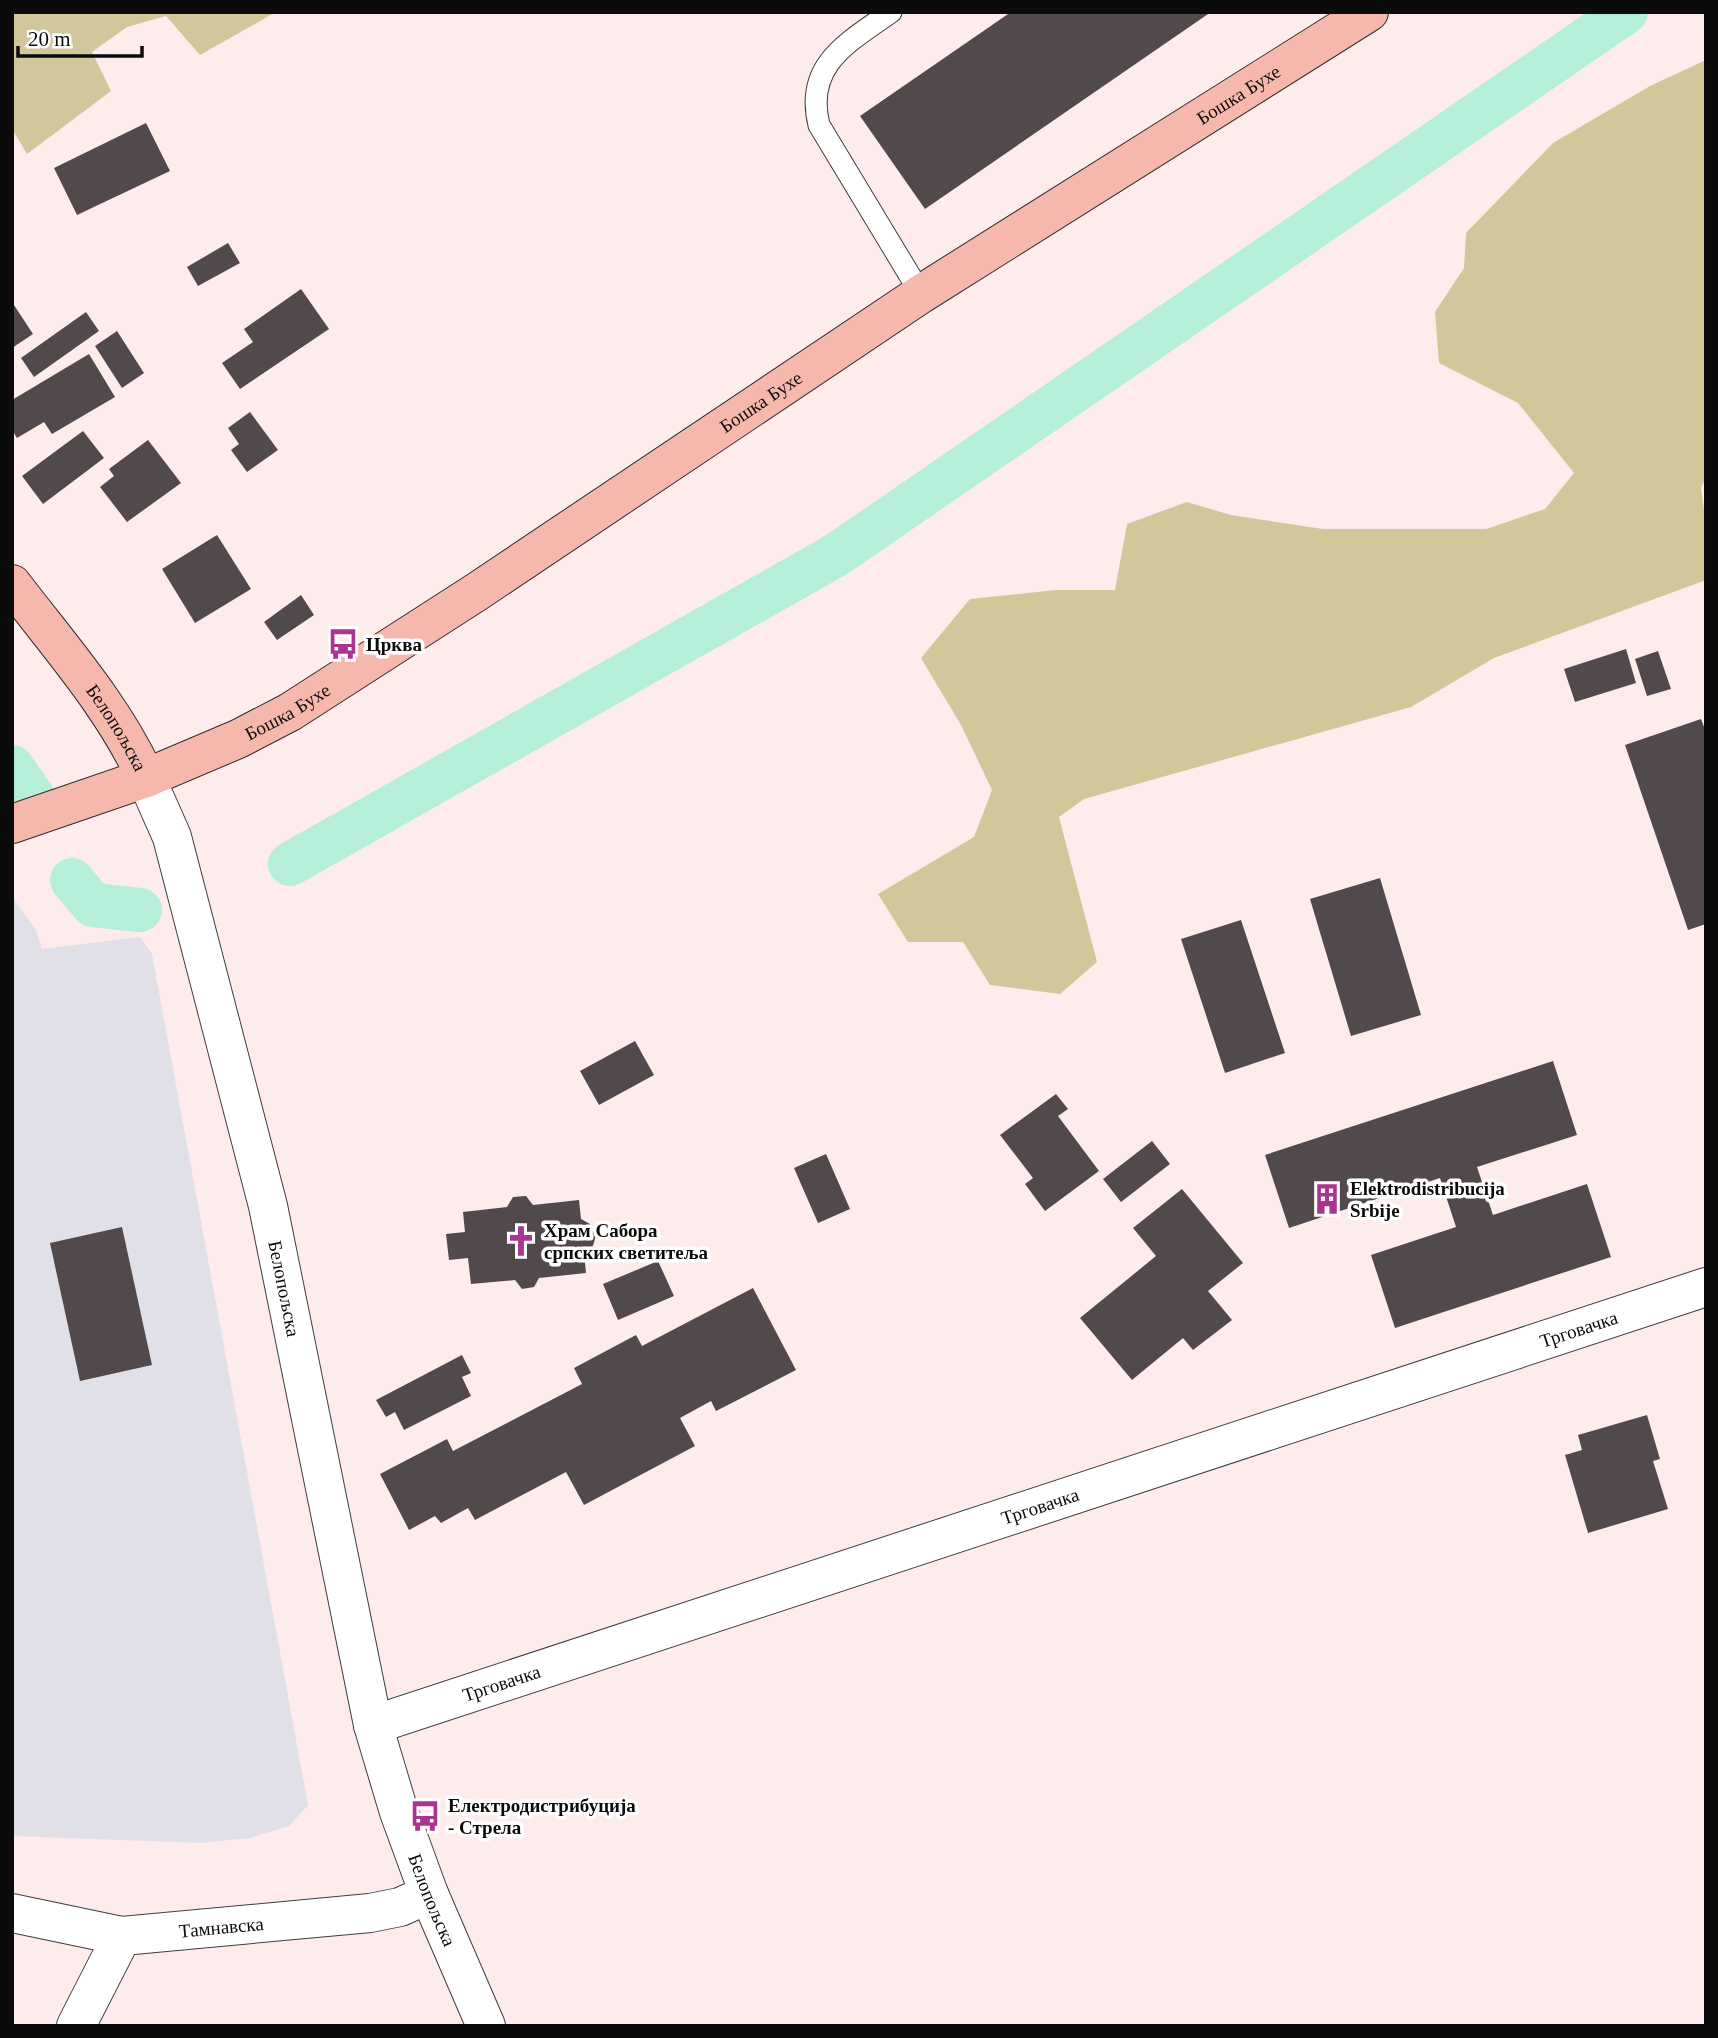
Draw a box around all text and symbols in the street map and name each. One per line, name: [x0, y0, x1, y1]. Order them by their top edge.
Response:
scale bar: [18, 14, 142, 58]
text: 20 m: [28, 27, 71, 51]
street label: Бошка Бухе: [1193, 60, 1284, 128]
street label: Бошка Бухе: [715, 366, 806, 437]
bus stop icon: Црква: [326, 627, 360, 661]
place label: Црква: [366, 634, 423, 655]
street label: Бошка Бухе: [241, 679, 334, 744]
street label: Белопољска: [82, 680, 152, 775]
place label: Elektrodistribucija Srbije: [1350, 1178, 1505, 1221]
building icon: Elektrodistribucija Srbije: [1310, 1182, 1344, 1216]
place label: Храм Сабора српских светитеља: [544, 1220, 709, 1263]
church icon: Храм Сабора српских светитеља: [504, 1224, 538, 1258]
street label: Белопољска: [265, 1239, 305, 1339]
street label: Трговачка: [1537, 1306, 1621, 1351]
street label: Трговачка: [998, 1483, 1082, 1528]
street label: Трговачка: [460, 1660, 543, 1705]
place label: Електродистрибуција - Стрела: [448, 1795, 636, 1838]
bus stop icon: Електродистрибуција - Стрела: [408, 1799, 442, 1833]
street label: Белопољска: [405, 1851, 461, 1950]
street label: Тамнавска: [178, 1912, 265, 1941]

